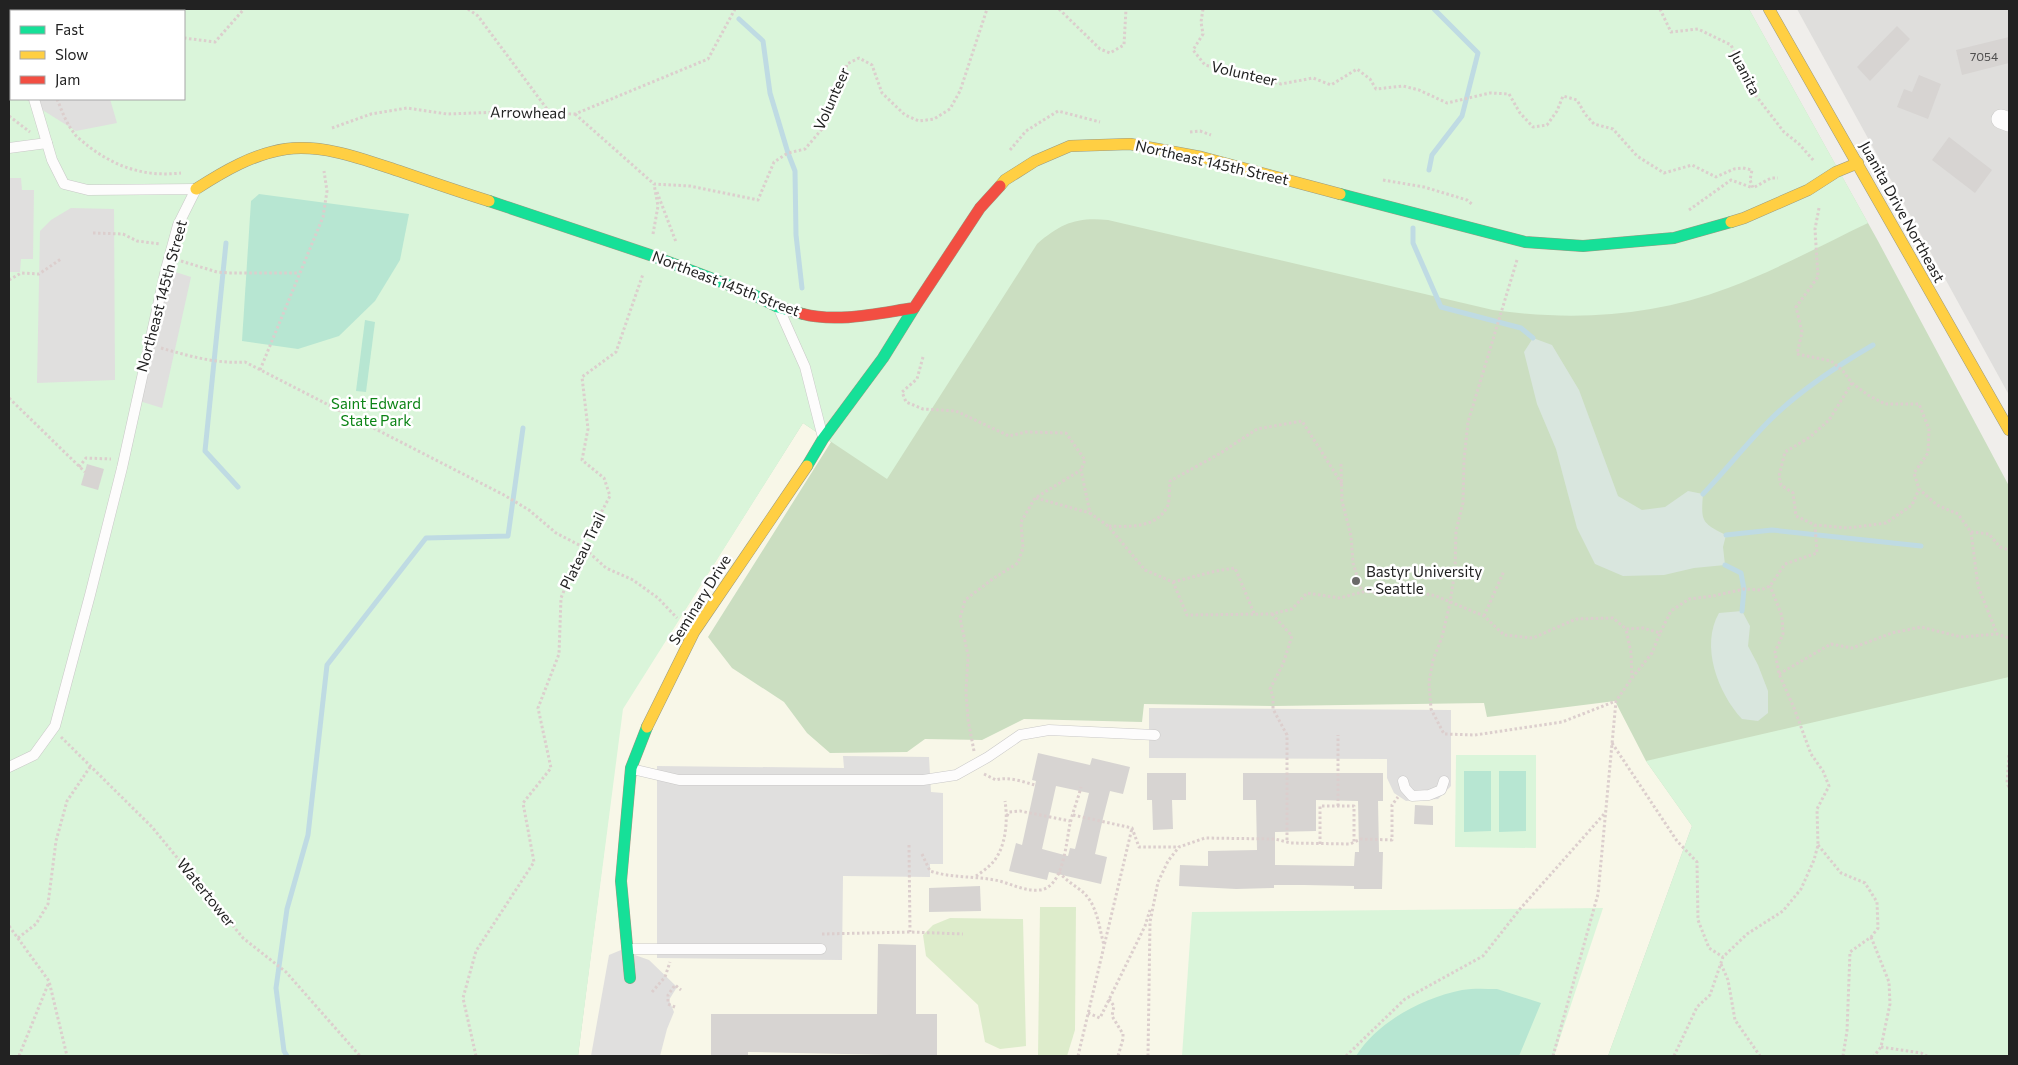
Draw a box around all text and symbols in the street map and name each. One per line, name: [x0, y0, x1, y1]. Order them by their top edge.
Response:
legend: [10, 10, 185, 100]
text: Fast: [55, 20, 84, 38]
text: Slow: [55, 45, 88, 63]
street label: Juanita: [1727, 48, 1765, 98]
house number: 7054: [1970, 49, 1998, 63]
street label: Volunteer: [1210, 57, 1279, 89]
street label: Volunteer: [809, 64, 853, 133]
text: Jam: [55, 70, 80, 88]
street label: Arrowhead: [490, 102, 566, 122]
street label: Northeast 145th Street: [1134, 136, 1291, 188]
street label: Juanita Drive Northeast: [1857, 138, 1949, 285]
street label: Northeast 145th Street: [132, 218, 190, 374]
street label: Northeast 145th Street: [650, 247, 803, 320]
park label: Saint Edward State Park: [331, 394, 421, 429]
street label: Plateau Trail: [556, 509, 609, 592]
street label: Seminary Drive: [664, 551, 734, 648]
place label: Bastyr University - Seattle: [1366, 562, 1482, 597]
marker: Bastyr University - Seattle: [1350, 575, 1362, 587]
street label: Watertower: [174, 855, 240, 930]

